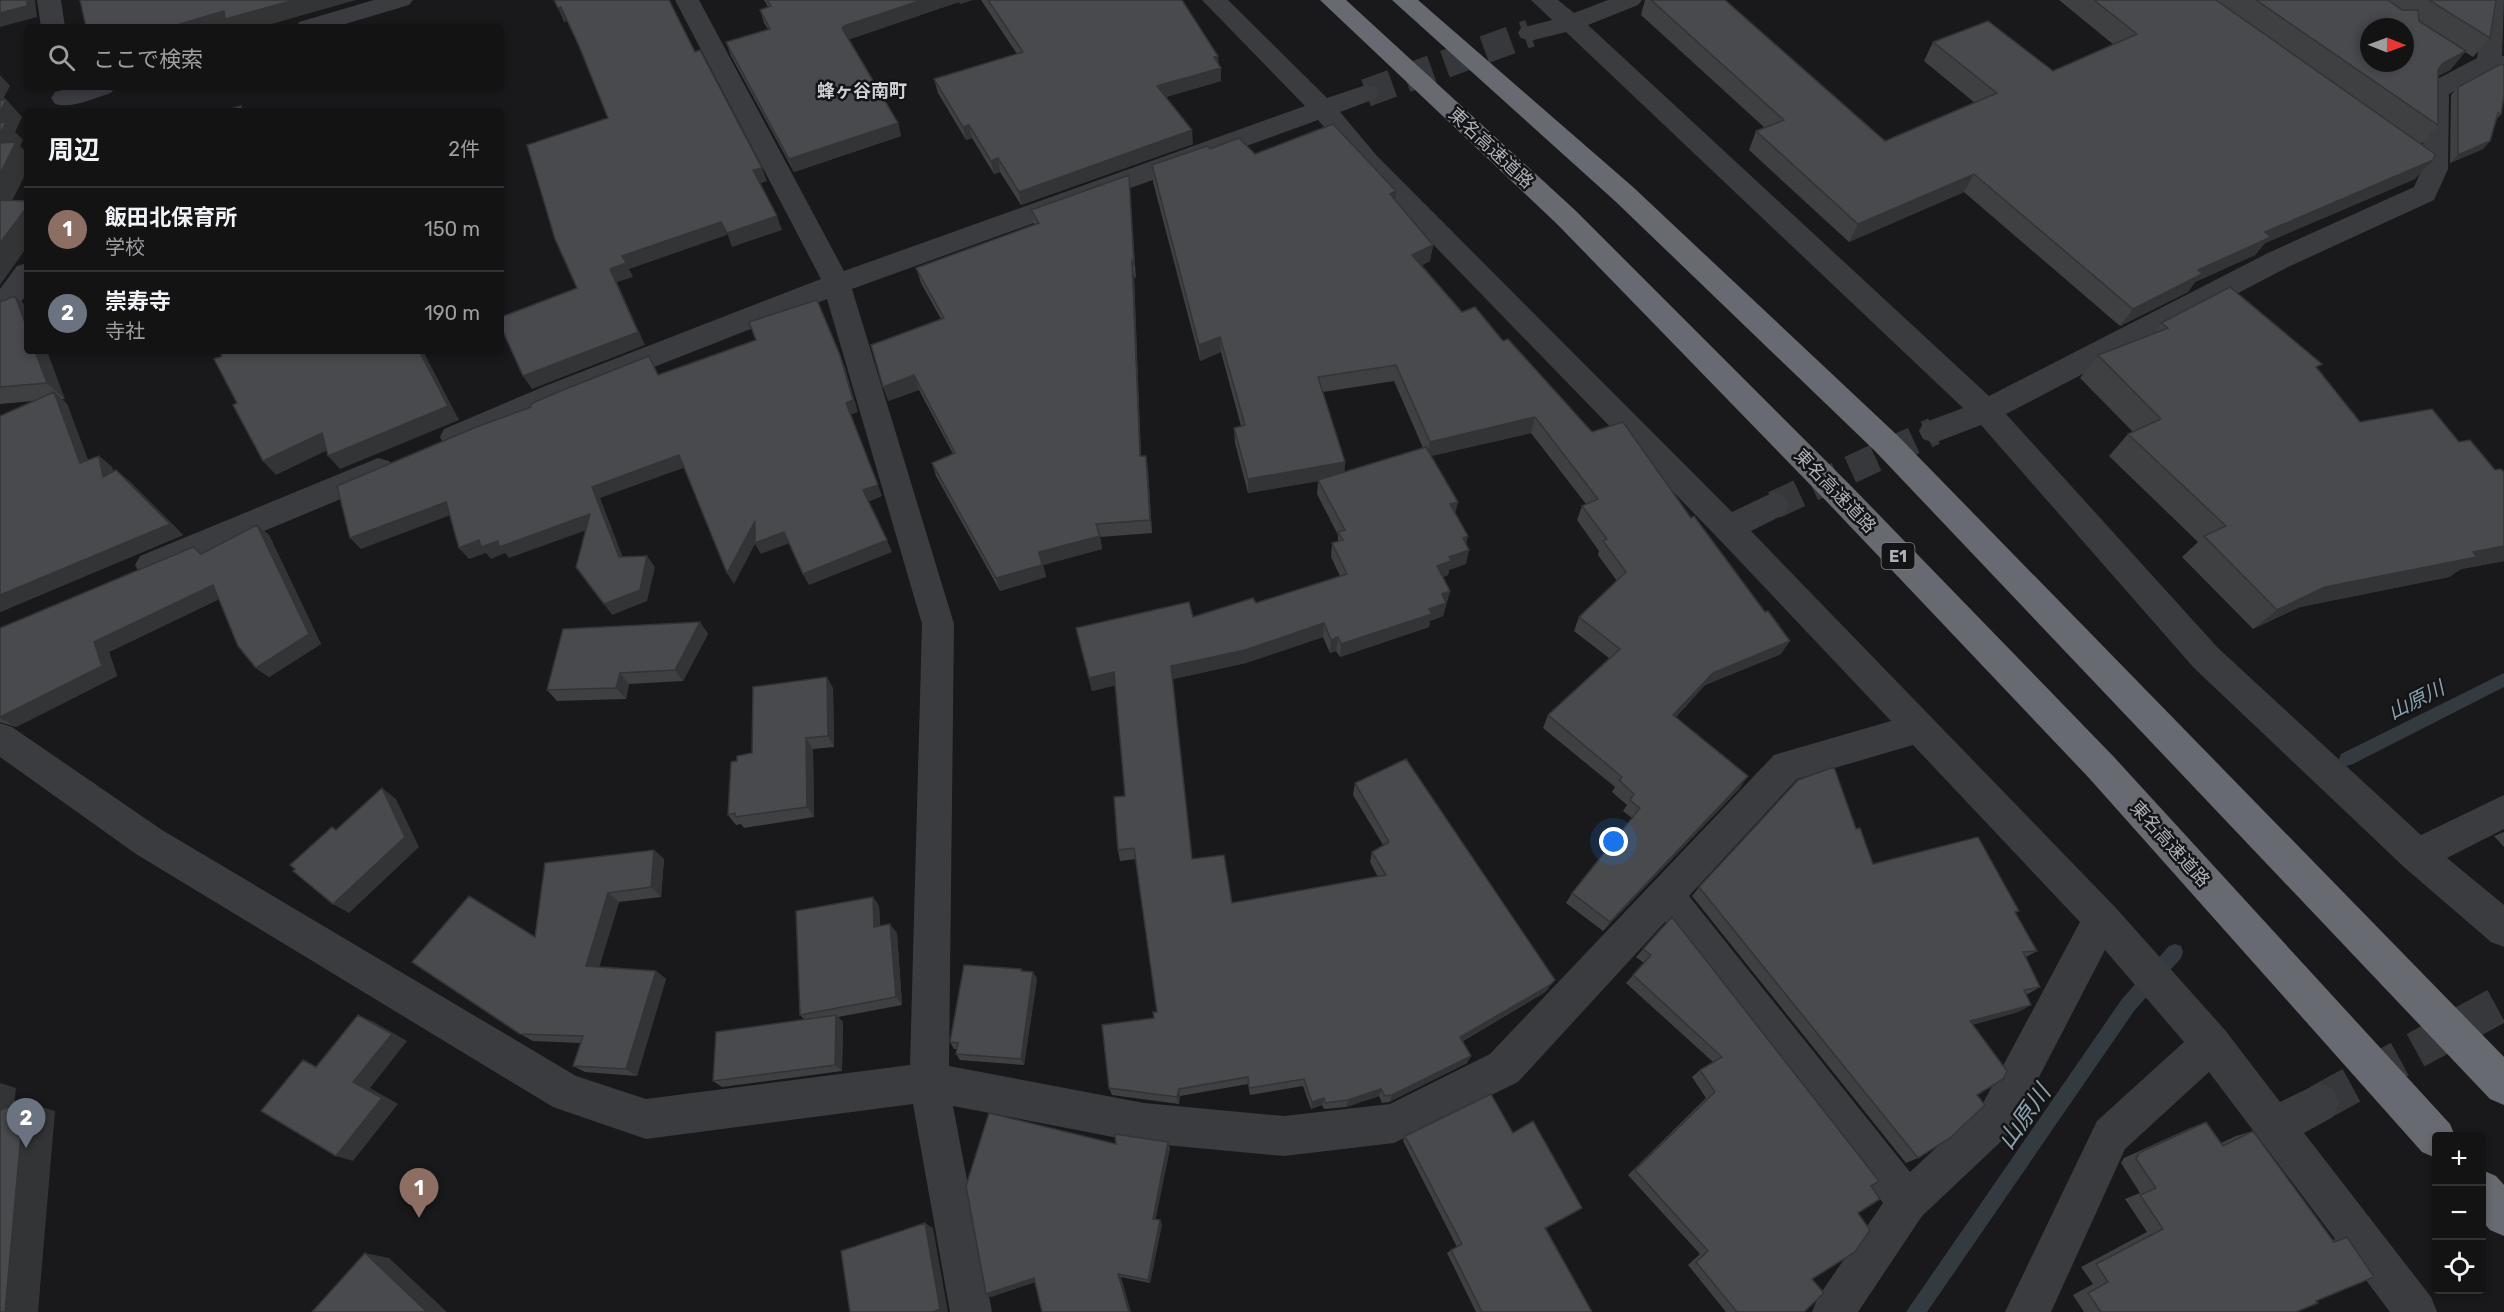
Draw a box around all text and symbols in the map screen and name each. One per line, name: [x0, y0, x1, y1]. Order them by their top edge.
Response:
north arrow: [2360, 18, 2414, 72]
search box: [24, 24, 504, 90]
icon: search: [45, 41, 78, 74]
text: ここで検索: [93, 46, 203, 73]
district label: 蜂ヶ谷南町: [817, 80, 907, 102]
street label: 東名高速道路: [1444, 103, 1538, 193]
text: 周辺: [48, 135, 100, 166]
text: 2件: [448, 137, 480, 161]
text: 飯田北保育所: [105, 204, 237, 231]
text: 1: [63, 217, 72, 241]
text: 150 m: [424, 217, 480, 241]
text: 学校: [105, 235, 145, 259]
text: 崇寿寺: [105, 288, 171, 315]
text: 2: [61, 301, 74, 325]
text: 190 m: [424, 301, 480, 325]
text: 寺社: [105, 319, 145, 343]
street label: 東名高速道路: [1790, 445, 1880, 537]
road number: E1: [1882, 543, 1914, 569]
water label: 山原川: [2384, 675, 2450, 724]
street label: 東名高速道路: [2126, 797, 2214, 891]
your location: [1599, 827, 1628, 856]
water label: 山原川: [1992, 1077, 2058, 1155]
pin: 2: [6, 1098, 46, 1148]
map controls: [2432, 1132, 2486, 1294]
button: +: [2432, 1132, 2486, 1186]
pin: 1: [400, 1168, 438, 1218]
button: −: [2432, 1186, 2486, 1240]
button: locate: [2432, 1240, 2486, 1294]

